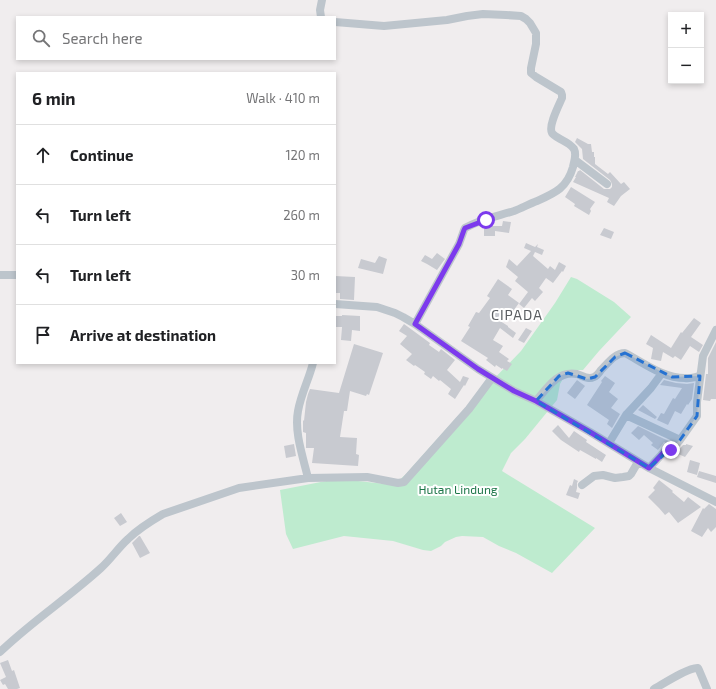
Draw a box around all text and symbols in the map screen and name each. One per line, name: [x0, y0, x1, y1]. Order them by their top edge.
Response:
map controls: [668, 12, 704, 84]
button: +: [668, 12, 704, 48]
search box: [16, 16, 336, 60]
icon: search: [30, 27, 52, 49]
text: Search here: [62, 29, 143, 47]
button: −: [668, 48, 704, 84]
text: 6 min: [32, 88, 76, 108]
text: Walk · 410 m: [246, 90, 320, 106]
icon: ahead: [32, 144, 54, 166]
text: Continue: [70, 146, 133, 164]
text: 120 m: [285, 147, 320, 163]
icon: left: [32, 204, 54, 226]
text: Turn left: [70, 206, 131, 224]
text: 260 m: [283, 207, 320, 223]
route start: [477, 211, 495, 229]
icon: left: [32, 264, 54, 286]
text: Turn left: [70, 266, 131, 284]
text: 30 m: [291, 267, 320, 283]
district label: CIPADA: [491, 306, 543, 323]
icon: arrive: [32, 324, 54, 346]
text: Arrive at destination: [70, 326, 216, 344]
route end: [662, 441, 680, 459]
park label: Hutan Lindung: [418, 482, 498, 496]

